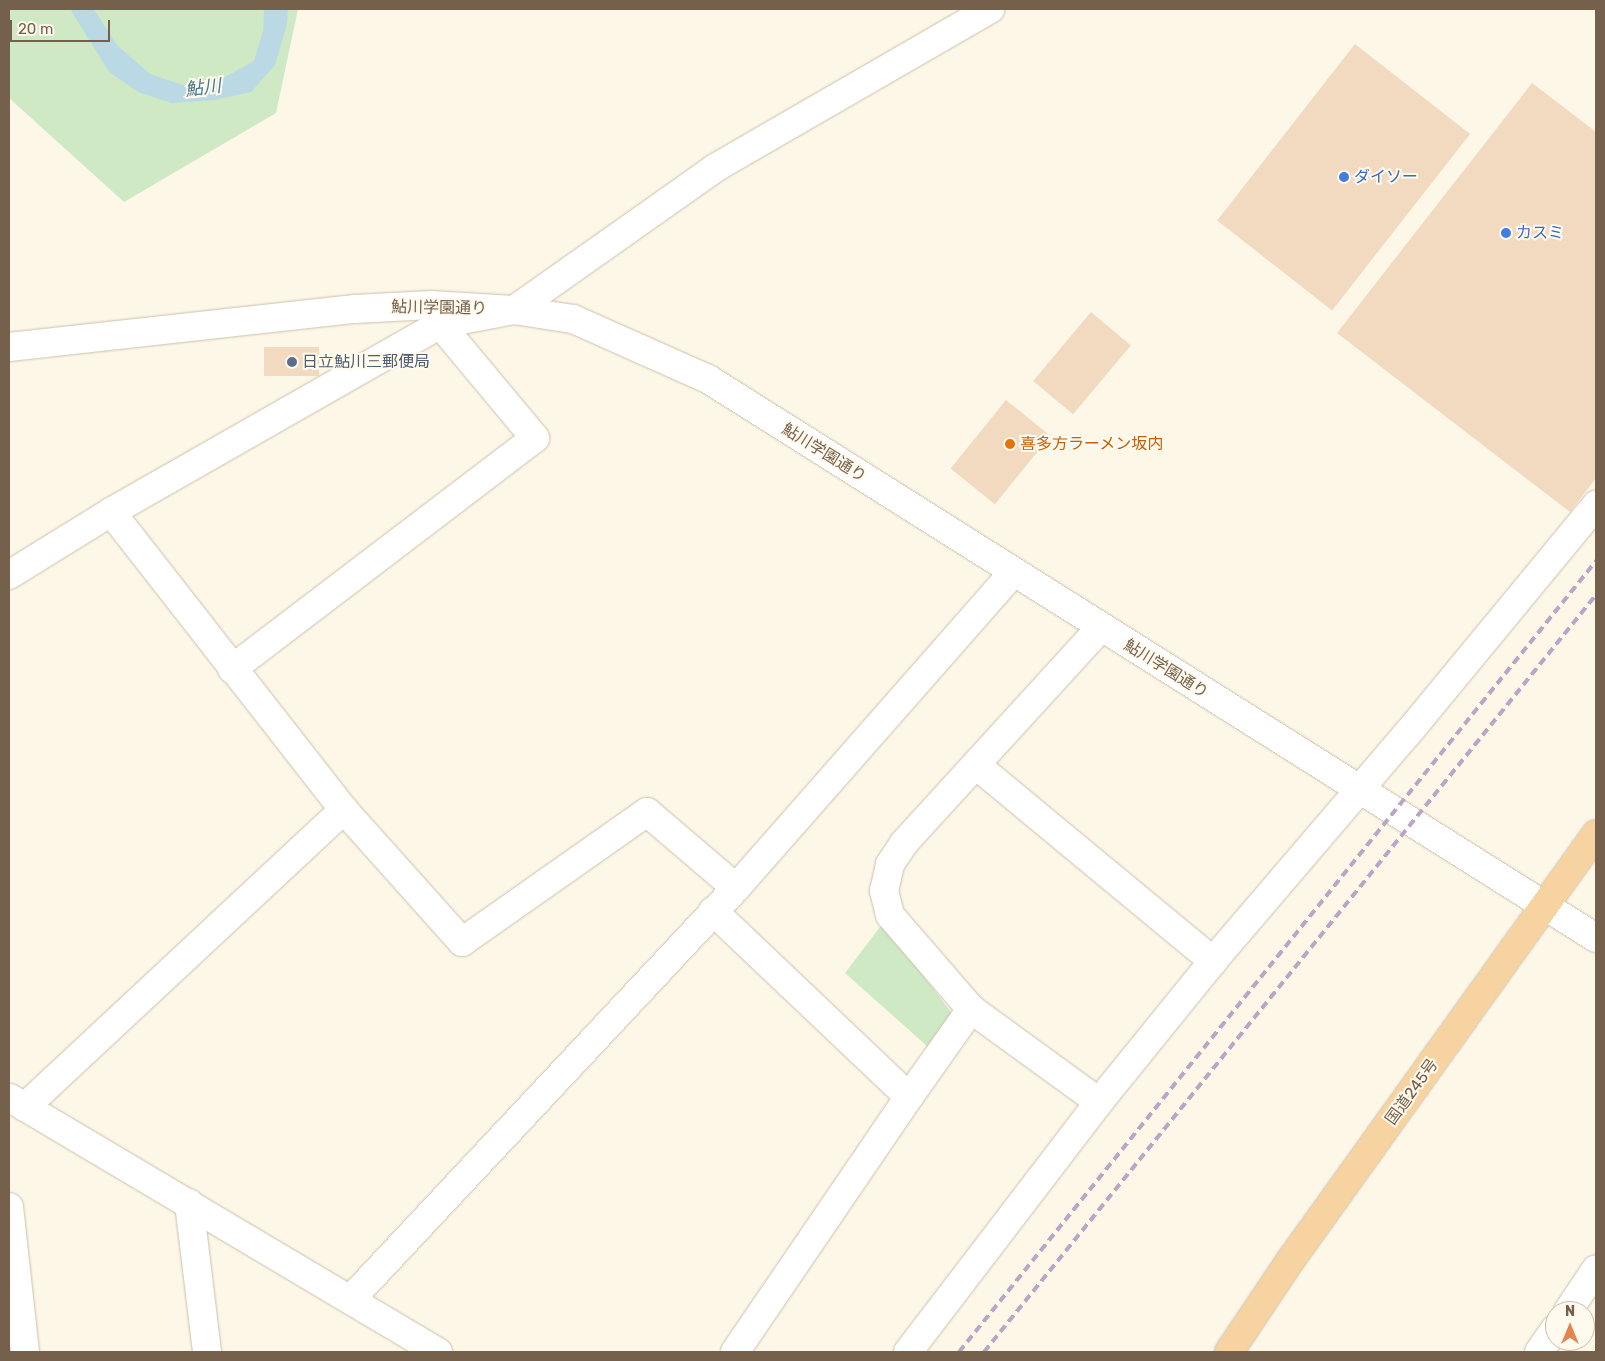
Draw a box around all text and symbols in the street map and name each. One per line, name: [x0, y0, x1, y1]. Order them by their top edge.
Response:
scale bar: [12, 10, 112, 42]
text: 20 m: [18, 20, 53, 38]
water label: 鮎川: [184, 75, 222, 101]
place label: ダイソー: [1354, 167, 1418, 187]
marker: ダイソー: [1338, 171, 1350, 183]
place label: カスミ: [1516, 223, 1564, 243]
marker: カスミ: [1500, 227, 1512, 239]
street label: 鮎川学園通り: [391, 298, 487, 318]
place label: 日立鮎川三郵便局: [302, 352, 430, 372]
marker: 日立鮎川三郵便局: [286, 356, 298, 368]
street label: 鮎川学園通り: [778, 419, 870, 487]
place label: 喜多方ラーメン坂内: [1020, 434, 1164, 454]
marker: 喜多方ラーメン坂内: [1004, 438, 1016, 450]
street label: 鮎川学園通り: [1120, 635, 1212, 703]
street label: 国道245号: [1382, 1055, 1442, 1129]
north arrow: [1545, 1301, 1595, 1351]
text: N: [1565, 1303, 1575, 1320]

